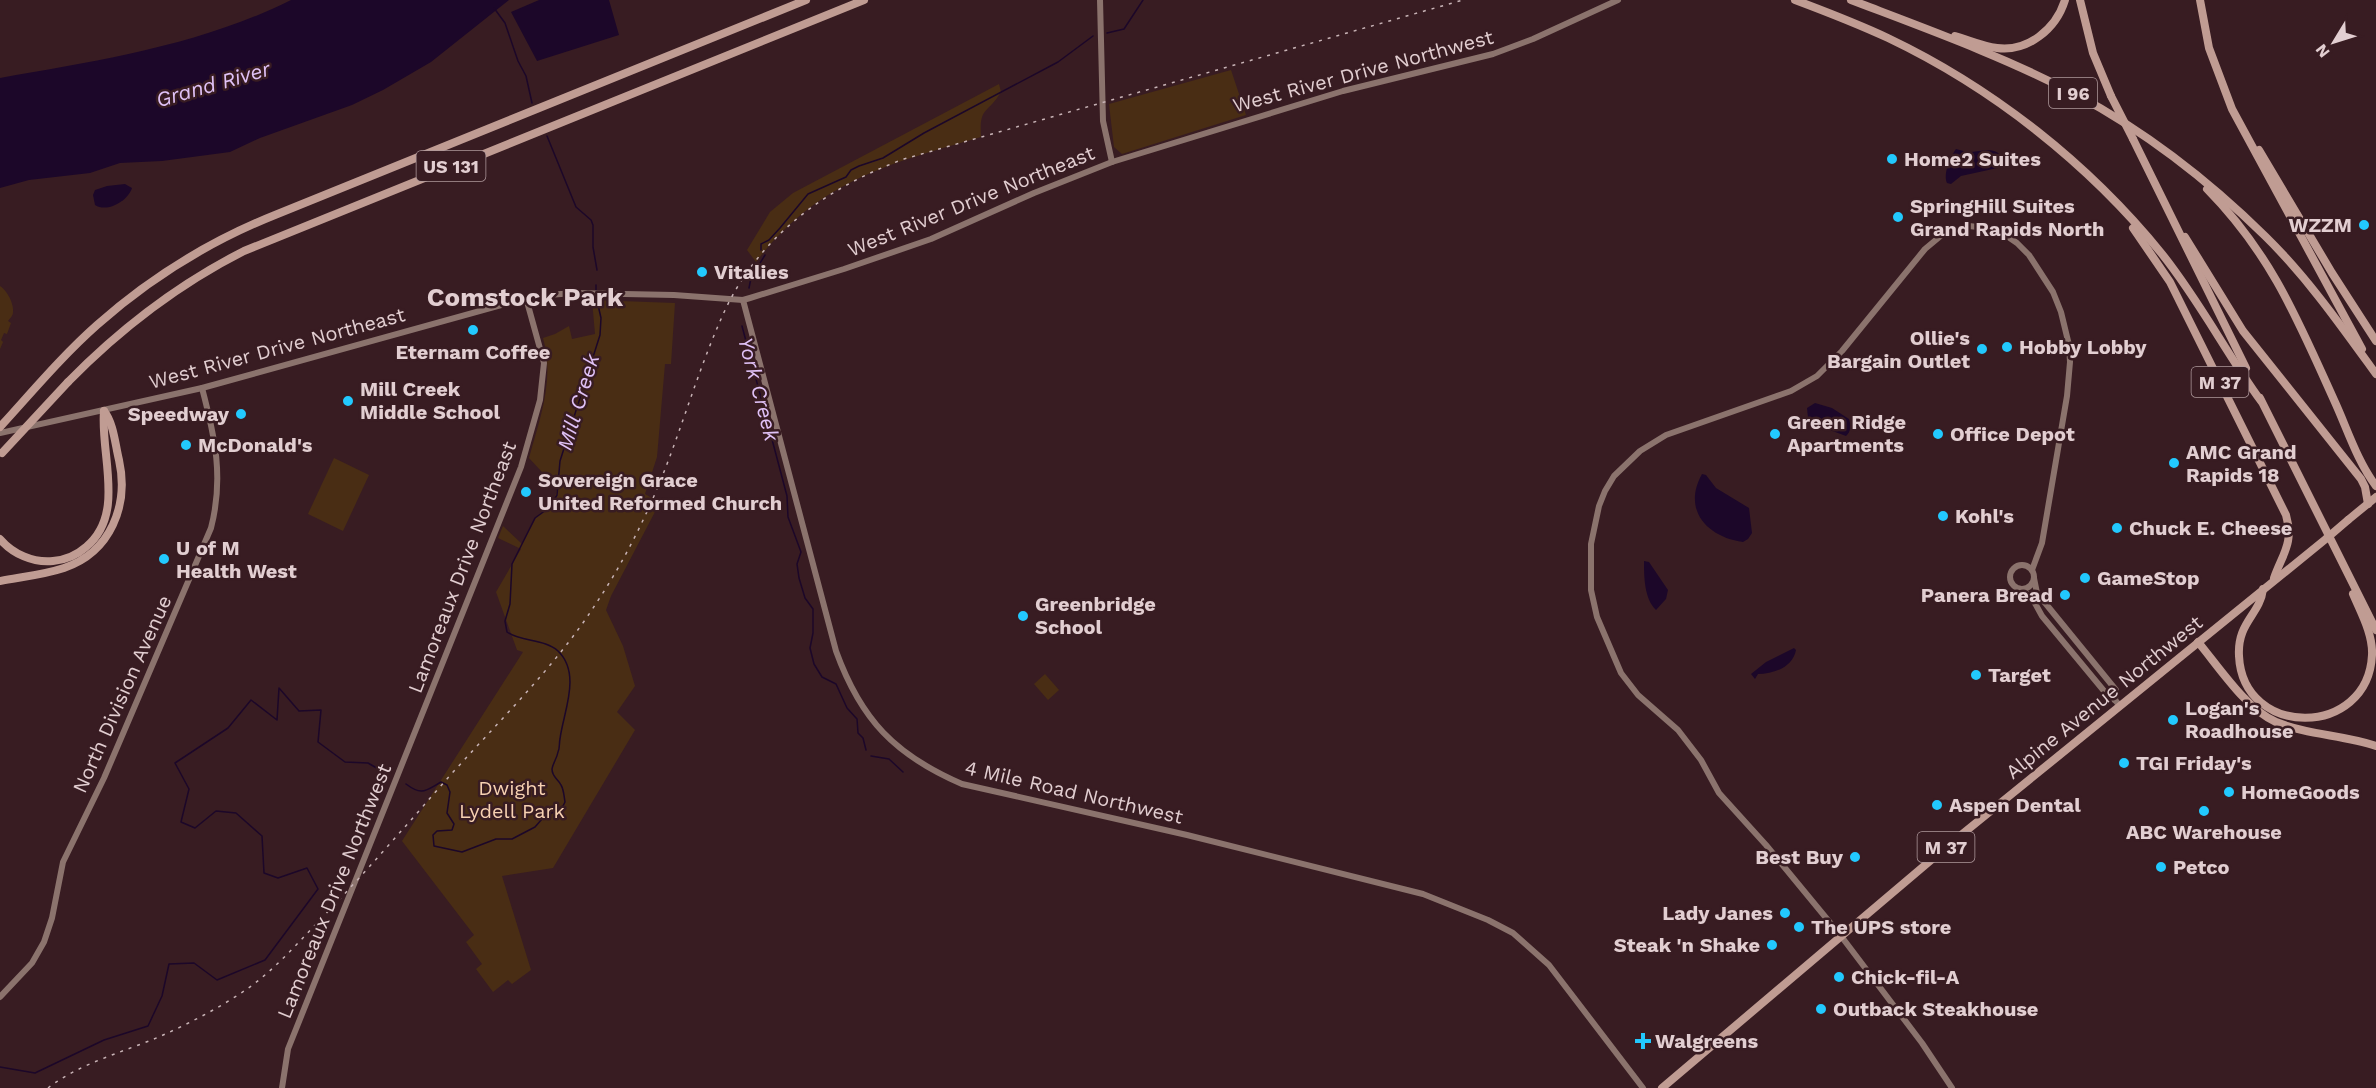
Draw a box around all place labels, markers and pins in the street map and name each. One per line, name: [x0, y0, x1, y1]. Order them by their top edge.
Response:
place label: Home2 Suites: [1904, 147, 2041, 171]
marker: Home2 Suites: [1885, 152, 1899, 166]
place label: SpringHill Suites Grand Rapids North: [1910, 194, 2104, 241]
marker: SpringHill Suites Grand Rapids North: [1891, 210, 1905, 224]
place label: WZZM: [2289, 213, 2352, 237]
marker: WZZM: [2357, 218, 2371, 232]
place label: Vitalies: [714, 260, 789, 284]
marker: Vitalies: [695, 265, 709, 279]
marker: Eternam Coffee: [466, 323, 480, 337]
place label: Ollie's Bargain Outlet: [1827, 326, 1970, 373]
place label: Hobby Lobby: [2019, 335, 2147, 359]
place label: Eternam Coffee: [396, 340, 550, 364]
marker: Hobby Lobby: [2000, 340, 2014, 354]
marker: Ollie's Bargain Outlet: [1975, 342, 1989, 356]
place label: Mill Creek Middle School: [360, 377, 501, 424]
marker: Mill Creek Middle School: [341, 394, 355, 408]
place label: Speedway: [128, 402, 230, 426]
marker: Speedway: [234, 407, 248, 421]
place label: Green Ridge Apartments: [1787, 410, 1906, 457]
place label: Office Depot: [1950, 422, 2075, 446]
marker: Green Ridge Apartments: [1768, 427, 1782, 441]
marker: Office Depot: [1931, 427, 1945, 441]
place label: McDonald's: [198, 433, 313, 457]
marker: McDonald's: [179, 438, 193, 452]
place label: AMC Grand Rapids 18: [2186, 440, 2297, 487]
marker: AMC Grand Rapids 18: [2167, 456, 2181, 470]
place label: Sovereign Grace United Reformed Church: [538, 468, 782, 515]
marker: Sovereign Grace United Reformed Church: [519, 485, 533, 499]
place label: Kohl's: [1955, 504, 2014, 528]
marker: Kohl's: [1936, 509, 1950, 523]
place label: Chuck E. Cheese: [2129, 516, 2292, 540]
marker: Chuck E. Cheese: [2110, 521, 2124, 535]
place label: U of M Health West: [176, 536, 297, 583]
marker: U of M Health West: [157, 552, 171, 566]
place label: GameStop: [2097, 566, 2200, 590]
marker: GameStop: [2078, 571, 2092, 585]
place label: Panera Bread: [1921, 583, 2053, 607]
marker: Panera Bread: [2058, 588, 2072, 602]
place label: Greenbridge School: [1035, 592, 1156, 639]
marker: Greenbridge School: [1016, 609, 1030, 623]
place label: Target: [1988, 663, 2051, 687]
marker: Target: [1969, 668, 1983, 682]
place label: Logan's Roadhouse: [2185, 696, 2294, 743]
marker: Logan's Roadhouse: [2166, 713, 2180, 727]
place label: TGI Friday's: [2136, 751, 2252, 775]
marker: TGI Friday's: [2117, 756, 2131, 770]
place label: HomeGoods: [2241, 780, 2360, 804]
marker: HomeGoods: [2222, 785, 2236, 799]
place label: Aspen Dental: [1949, 793, 2081, 817]
marker: Aspen Dental: [1930, 798, 1944, 812]
marker: ABC Warehouse: [2197, 804, 2211, 818]
place label: ABC Warehouse: [2126, 820, 2282, 844]
place label: Best Buy: [1755, 845, 1844, 869]
marker: Best Buy: [1848, 850, 1862, 864]
place label: Petco: [2173, 855, 2230, 879]
marker: Petco: [2154, 860, 2168, 874]
place label: Lady Janes: [1662, 901, 1773, 925]
marker: Lady Janes: [1778, 906, 1792, 920]
place label: The UPS store: [1811, 915, 1951, 939]
marker: The UPS store: [1792, 920, 1806, 934]
place label: Steak 'n Shake: [1614, 933, 1760, 957]
marker: Steak 'n Shake: [1765, 938, 1779, 952]
place label: Chick-fil-A: [1851, 965, 1960, 989]
marker: Chick-fil-A: [1832, 970, 1846, 984]
place label: Outback Steakhouse: [1833, 997, 2038, 1021]
marker: Outback Steakhouse: [1814, 1002, 1828, 1016]
place label: Walgreens: [1655, 1029, 1758, 1053]
marker: Walgreens: [1636, 1034, 1650, 1048]

